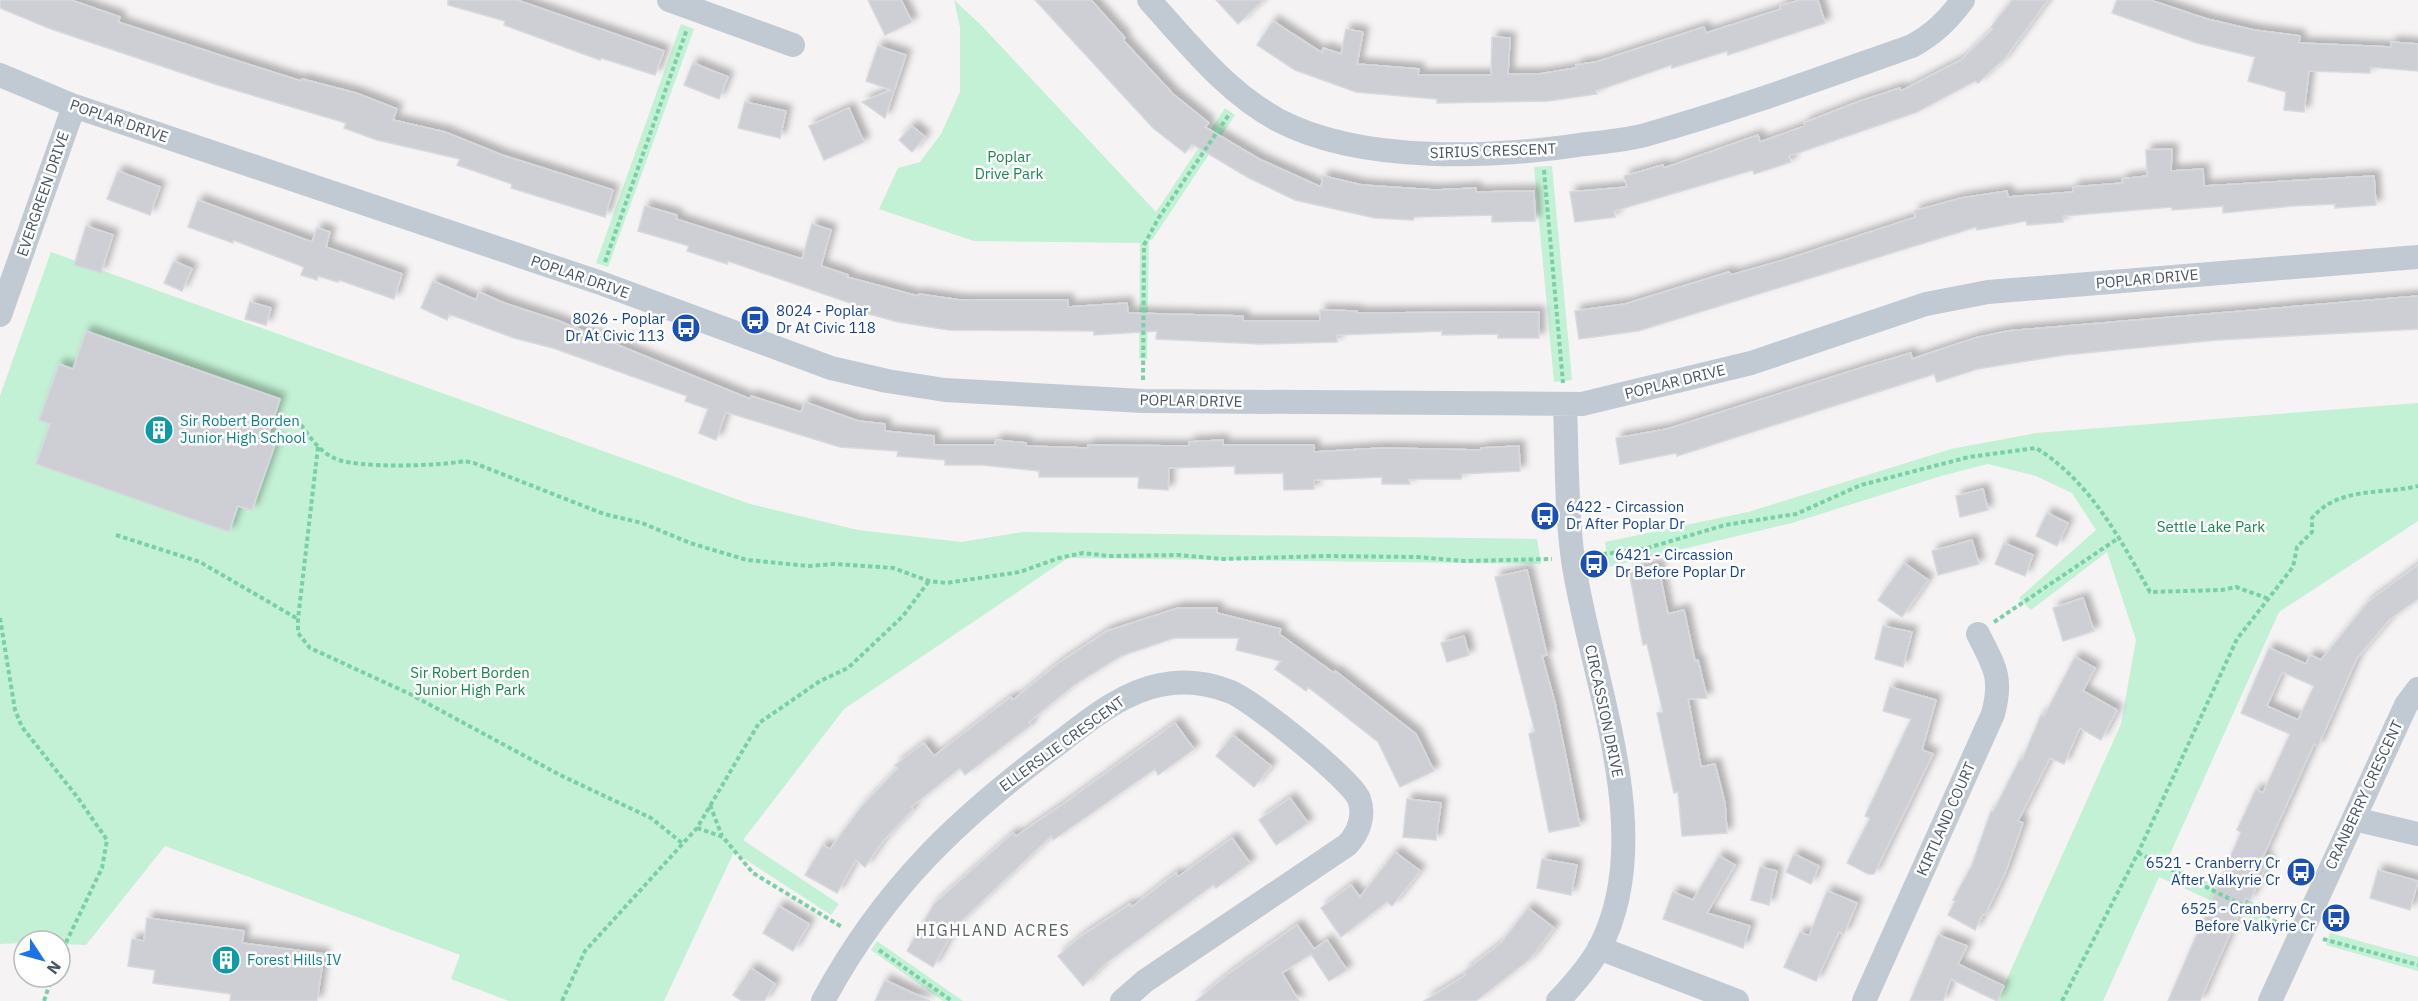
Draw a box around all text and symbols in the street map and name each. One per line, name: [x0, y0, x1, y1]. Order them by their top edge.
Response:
street label: POPLAR DRIVE: [67, 95, 171, 146]
street label: EVERGREEN DRIVE: [12, 129, 73, 259]
street label: SIRIUS CRESCENT: [1430, 139, 1557, 162]
park label: Poplar Drive Park: [975, 147, 1043, 183]
street label: POPLAR DRIVE: [528, 251, 632, 302]
street label: POPLAR DRIVE: [2095, 265, 2199, 292]
place label: 8024 - Poplar Dr At Civic 118: [776, 301, 876, 337]
bus stop icon: 8024 - Poplar Dr At Civic 118: [739, 304, 771, 336]
place label: 8026 - Poplar Dr At Civic 113: [565, 309, 665, 345]
bus stop icon: 8026 - Poplar Dr At Civic 113: [670, 312, 702, 344]
street label: POPLAR DRIVE: [1623, 360, 1727, 403]
street label: POPLAR DRIVE: [1139, 390, 1243, 411]
place label: Sir Robert Borden Junior High School: [180, 411, 306, 447]
building icon: Sir Robert Borden Junior High School: [143, 414, 175, 446]
place label: 6422 - Circassion Dr After Poplar Dr: [1566, 497, 1685, 533]
bus stop icon: 6422 - Circassion Dr After Poplar Dr: [1529, 500, 1561, 532]
park label: Settle Lake Park: [2157, 517, 2265, 536]
place label: 6421 - Circassion Dr Before Poplar Dr: [1615, 545, 1746, 581]
bus stop icon: 6421 - Circassion Dr Before Poplar Dr: [1578, 548, 1610, 580]
street label: CIRCASSION DRIVE: [1581, 643, 1628, 779]
park label: Sir Robert Borden Junior High Park: [410, 663, 530, 699]
street label: ELLERSLIE CRESCENT: [995, 692, 1128, 795]
street label: CRANBERRY CRESCENT: [2321, 717, 2407, 872]
street label: KIRTLAND COURT: [1912, 759, 1979, 879]
place label: 6521 - Cranberry Cr After Valkyrie Cr: [2146, 853, 2280, 889]
bus stop icon: 6521 - Cranberry Cr After Valkyrie Cr: [2285, 856, 2317, 888]
place label: 6525 - Cranberry Cr Before Valkyrie Cr: [2181, 899, 2315, 935]
bus stop icon: 6525 - Cranberry Cr Before Valkyrie Cr: [2320, 902, 2352, 934]
district label: HIGHLAND ACRES: [916, 920, 1070, 940]
north arrow: [12, 929, 72, 989]
building icon: Forest Hills IV: [210, 944, 242, 976]
place label: Forest Hills IV: [247, 950, 342, 969]
text: N: [43, 957, 66, 978]

